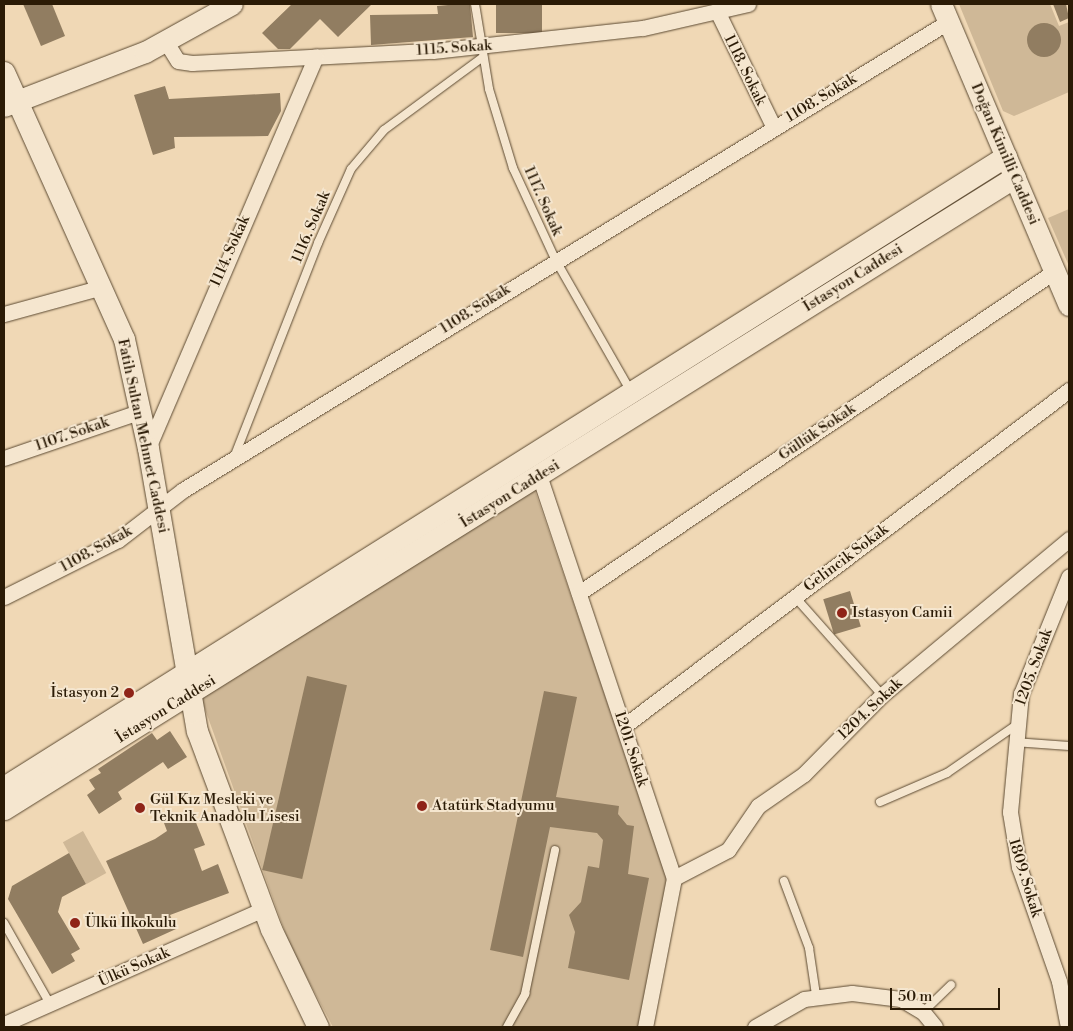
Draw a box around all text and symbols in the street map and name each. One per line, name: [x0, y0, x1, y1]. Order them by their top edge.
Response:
street label: 1118. Sokak: [720, 32, 770, 108]
street label: 1115. Sokak: [416, 36, 492, 60]
street label: 1108. Sokak: [782, 70, 860, 126]
street label: Doğan Kimilli Caddesi: [967, 80, 1043, 228]
street label: 1117. Sokak: [520, 164, 566, 238]
street label: 1116. Sokak: [288, 188, 334, 266]
street label: 1114. Sokak: [206, 213, 254, 289]
street label: İstasyon Caddesi: [800, 240, 906, 316]
street label: 1108. Sokak: [437, 280, 513, 338]
street label: Fatih Sultan Mehmet Caddesi: [114, 337, 172, 535]
street label: Güllük Sokak: [775, 400, 859, 464]
street label: 1107. Sokak: [33, 413, 111, 455]
street label: İstasyon Caddesi: [457, 456, 563, 532]
street label: Gelincik Sokak: [800, 520, 892, 596]
street label: 1108. Sokak: [57, 522, 135, 576]
place label: Istasyon Camii: [852, 604, 953, 622]
marker: Istasyon Camii: [836, 607, 848, 619]
street label: 1205. Sokak: [1012, 626, 1056, 708]
street label: İstasyon Caddesi: [113, 671, 219, 747]
street label: 1204. Sokak: [834, 675, 906, 743]
place label: İstasyon 2: [51, 684, 119, 702]
marker: İstasyon 2: [123, 687, 135, 699]
street label: 1201. Sokak: [610, 709, 652, 789]
place label: Gül Kız Mesleki ve Teknik Anadolu Lisesi: [150, 790, 300, 825]
place label: Atatürk Stadyumu: [432, 797, 554, 815]
marker: Atatürk Stadyumu: [416, 800, 428, 812]
marker: Gül Kız Mesleki ve Teknik Anadolu Lisesi: [134, 802, 146, 814]
street label: 1809. Sokak: [1004, 836, 1046, 920]
place label: Ülkü İlkokulu: [85, 914, 176, 932]
marker: Ülkü İlkokulu: [69, 917, 81, 929]
street label: Ülkü Sokak: [96, 943, 172, 991]
scale bar: [893, 978, 1003, 1010]
text: 50 m: [898, 987, 932, 1006]

